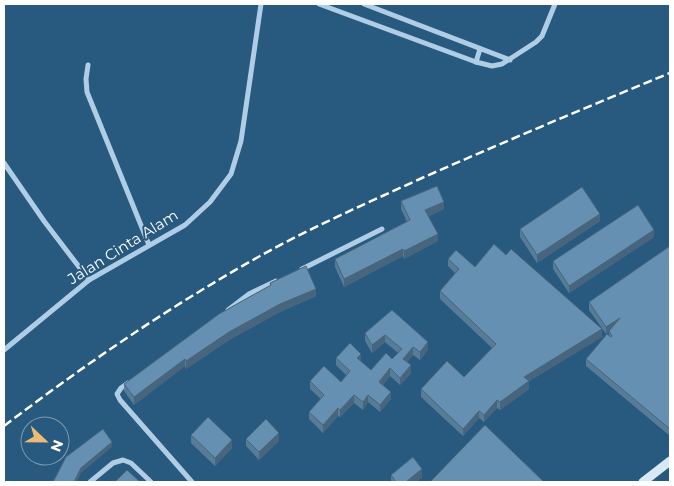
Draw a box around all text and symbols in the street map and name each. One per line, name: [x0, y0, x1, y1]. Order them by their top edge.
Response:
street label: Jalan Cinta Alam: [63, 205, 181, 289]
north arrow: [20, 416, 70, 466]
text: N: [47, 437, 68, 454]

